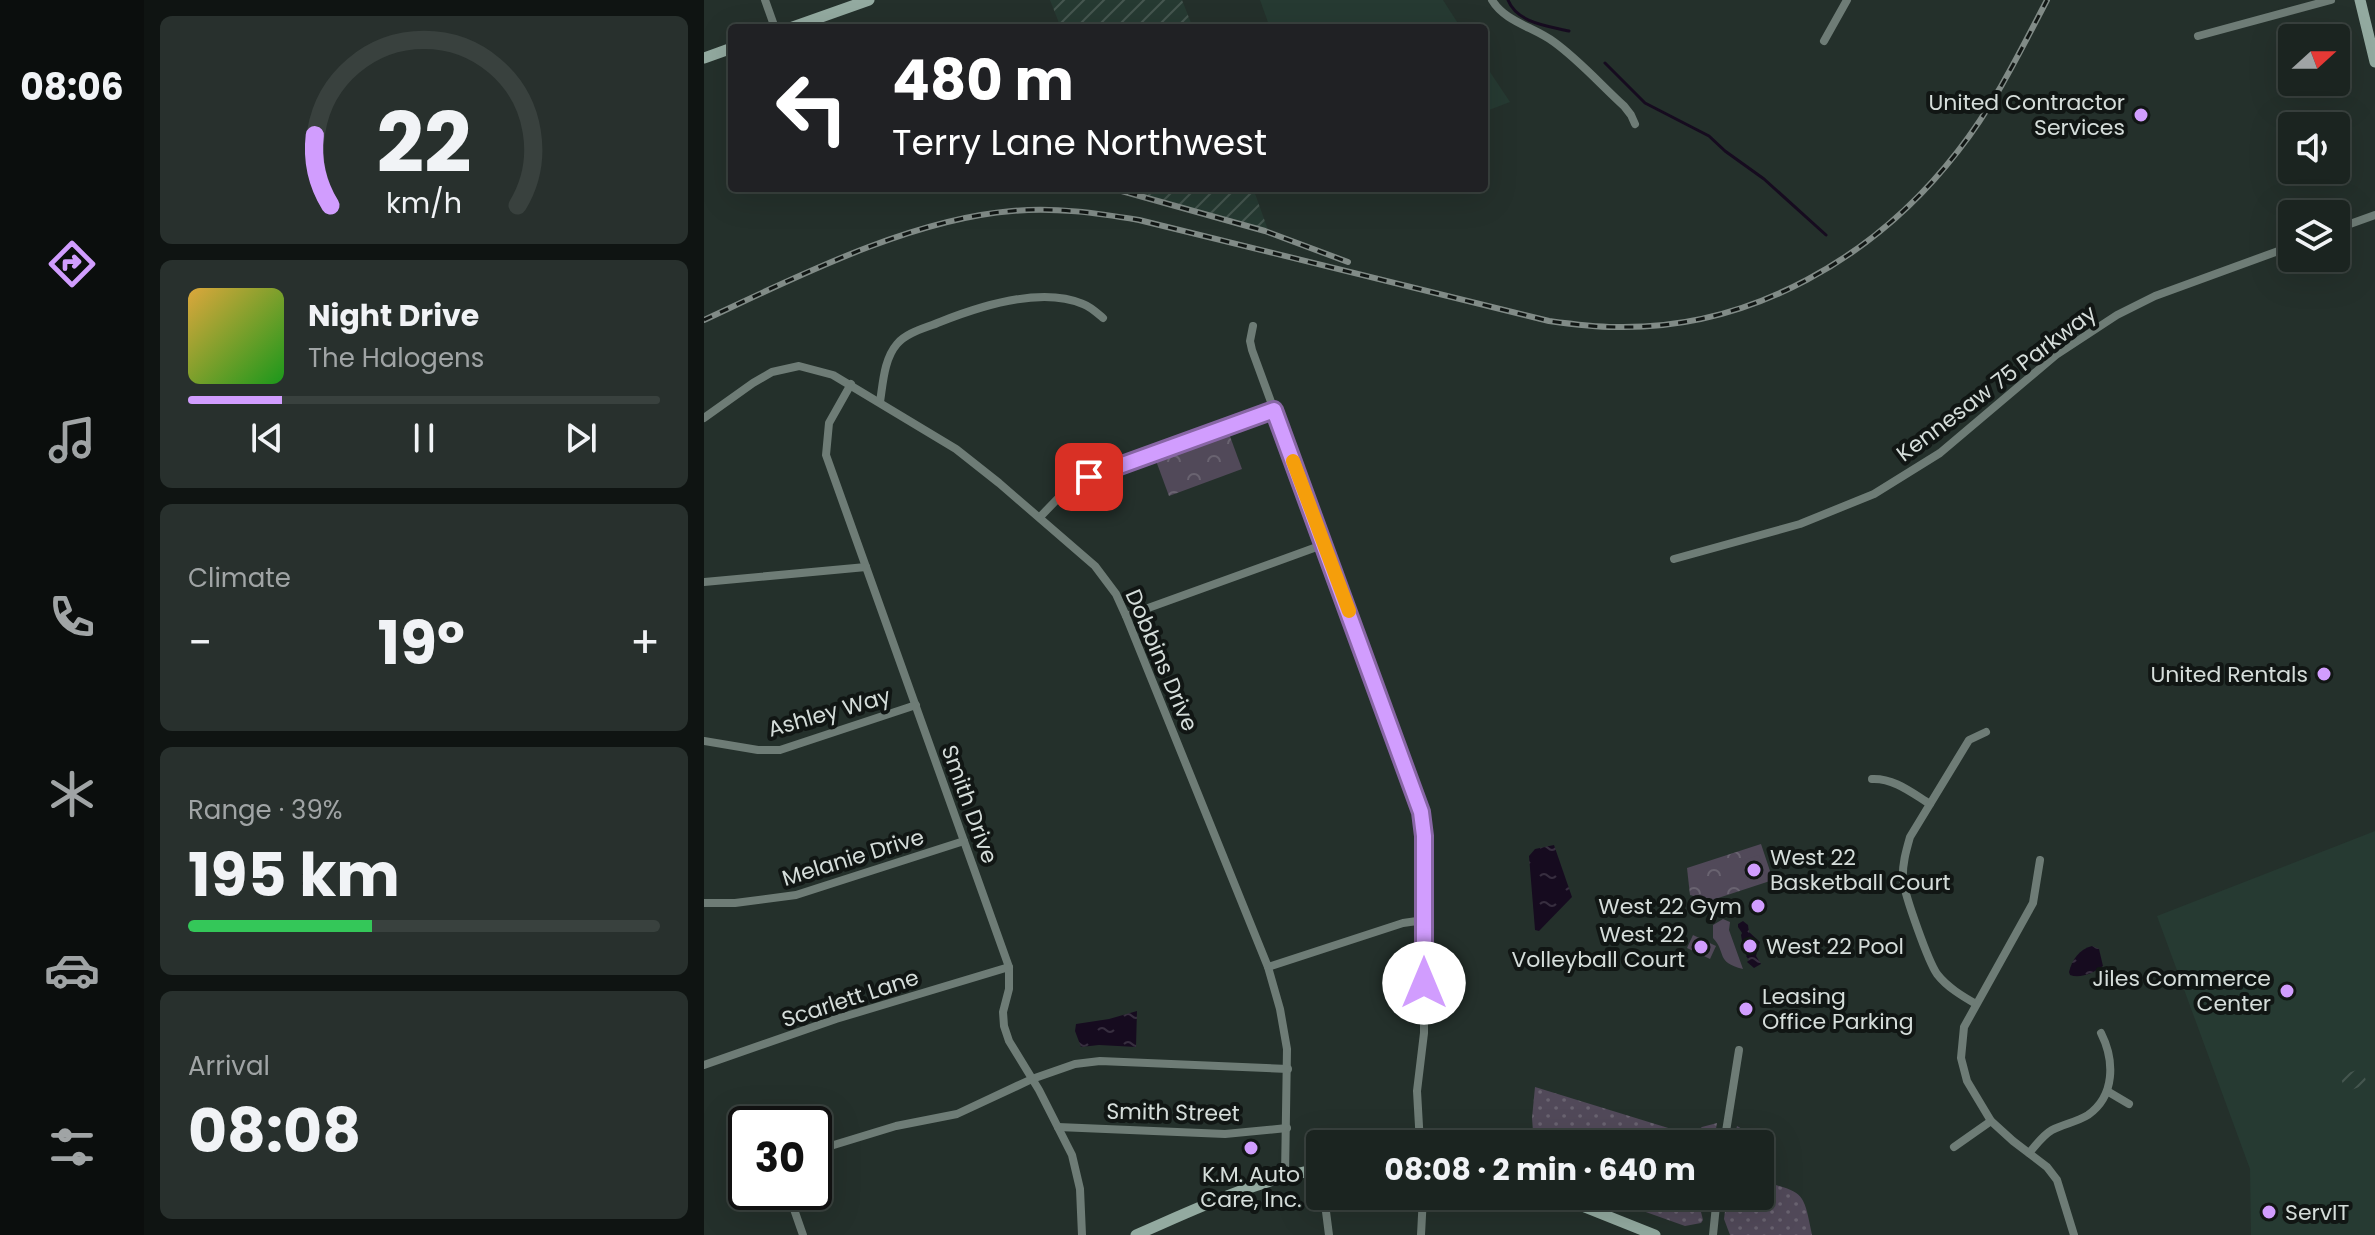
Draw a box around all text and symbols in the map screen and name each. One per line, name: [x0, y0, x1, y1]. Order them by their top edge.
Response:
north arrow: [2278, 24, 2350, 96]
map controls: [2278, 24, 2350, 272]
text: 480 m: [892, 41, 1074, 120]
icon: left: [760, 56, 864, 160]
text: 08:06: [20, 62, 124, 113]
text: 22: [376, 84, 472, 200]
place label: United Contractor Services: [1928, 87, 2125, 143]
marker: United Contractor Services: [2132, 106, 2150, 124]
button: sound: [2278, 112, 2350, 184]
text: Terry Lane Northwest: [892, 117, 1267, 168]
text: km/h: [386, 183, 462, 223]
button: layers: [2278, 200, 2350, 272]
icon: directions: [44, 236, 100, 292]
text: Night Drive: [308, 294, 479, 337]
street label: Kennesaw 75 Parkway: [1890, 298, 2103, 469]
text: The Halogens: [308, 340, 484, 376]
icon: music: [44, 412, 100, 468]
icon: previous: [245, 416, 289, 460]
icon: pause: [402, 416, 446, 460]
icon: next: [559, 416, 603, 460]
pin: [1055, 443, 1123, 511]
icon: arrive: [1067, 455, 1111, 499]
text: Climate: [188, 560, 291, 596]
street label: Dobbins Drive: [1118, 584, 1205, 736]
icon: phone: [44, 589, 100, 645]
text: 19°: [377, 601, 465, 685]
text: −: [188, 612, 212, 673]
text: +: [630, 612, 660, 673]
place label: United Rentals: [2150, 659, 2308, 690]
marker: United Rentals: [2315, 665, 2333, 683]
street label: Ashley Way: [764, 680, 895, 745]
street label: Smith Drive: [934, 741, 1005, 868]
icon: climate: [44, 766, 100, 822]
text: Range · 39%: [188, 792, 343, 828]
street label: Melanie Drive: [778, 821, 928, 894]
text: 195 km: [188, 833, 400, 917]
place label: West 22 Basketball Court: [1770, 842, 1951, 898]
marker: West 22 Basketball Court: [1745, 861, 1763, 879]
place label: West 22 Gym: [1598, 891, 1742, 922]
marker: West 22 Gym: [1749, 897, 1767, 915]
place label: West 22 Volleyball Court: [1511, 919, 1685, 975]
place label: West 22 Pool: [1766, 931, 1904, 962]
marker: West 22 Pool: [1741, 937, 1759, 955]
marker: West 22 Volleyball Court: [1692, 938, 1710, 956]
position arrow: [1382, 941, 1466, 1025]
icon: car: [44, 942, 100, 998]
street label: Scarlett Lane: [778, 962, 923, 1035]
place label: Jiles Commerce Center: [2092, 963, 2271, 1019]
place label: Leasing Office Parking: [1762, 981, 1914, 1037]
marker: Jiles Commerce Center: [2278, 982, 2296, 1000]
marker: Leasing Office Parking: [1737, 1000, 1755, 1018]
text: Arrival: [188, 1048, 270, 1084]
text: 08:08: [188, 1089, 361, 1173]
street label: Smith Street: [1106, 1096, 1240, 1129]
speed limit sign: 30: [728, 1106, 832, 1210]
icon: filters: [44, 1119, 100, 1175]
marker: K.M. Auto Care, Inc.: [1242, 1139, 1260, 1157]
text: 08:08 · 2 min · 640 m: [1384, 1148, 1696, 1191]
place label: K.M. Auto Care, Inc.: [1200, 1159, 1302, 1215]
place label: ServIT: [2285, 1197, 2350, 1228]
marker: ServIT: [2260, 1203, 2278, 1221]

